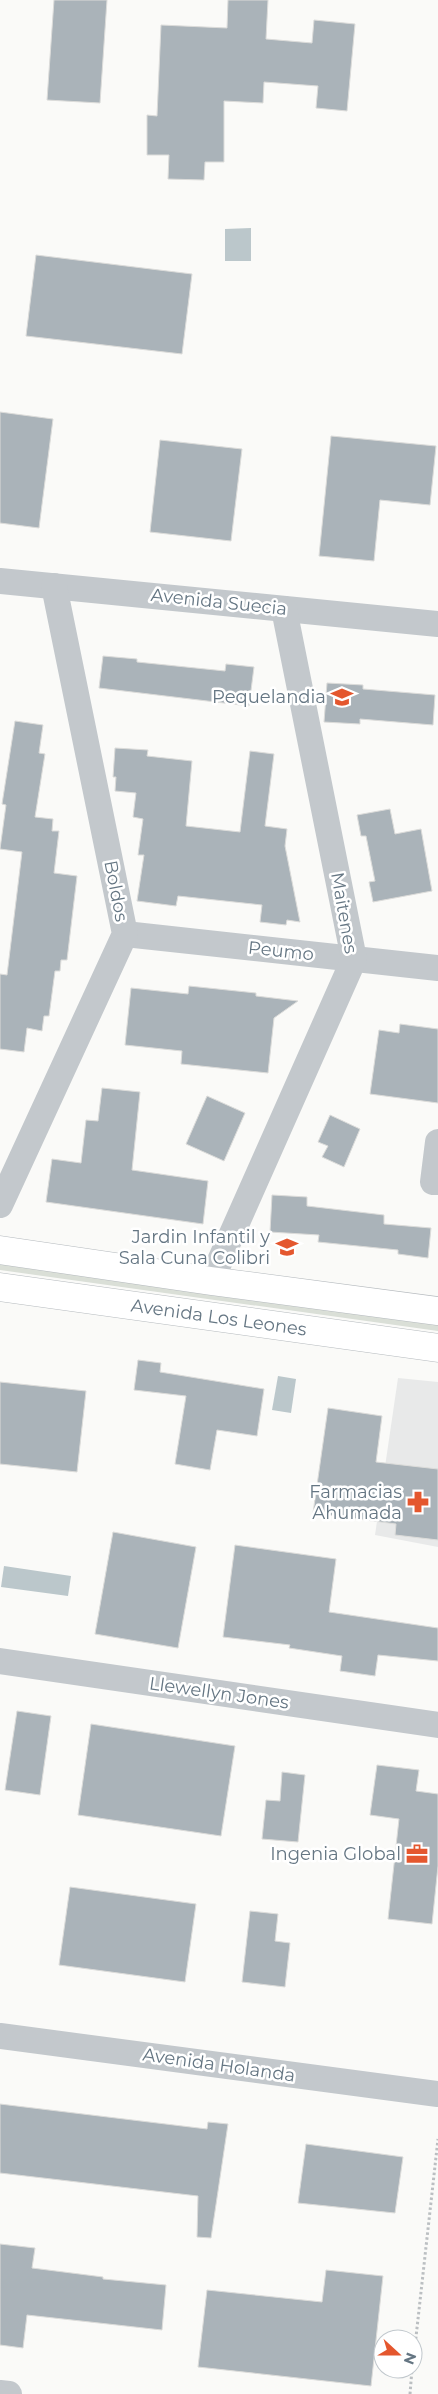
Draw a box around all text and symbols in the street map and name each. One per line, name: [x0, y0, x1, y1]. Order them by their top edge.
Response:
street label: Avenida Suecia: [150, 584, 288, 620]
school or university icon: Pequelandia: [329, 684, 355, 710]
place label: Pequelandia: [212, 686, 326, 708]
street label: Boldos: [99, 858, 133, 924]
street label: Maitenes: [326, 871, 362, 956]
street label: Peumo: [247, 937, 315, 965]
place label: Jardin Infantil y Sala Cuna Colibri: [119, 1226, 270, 1269]
school or university icon: Jardin Infantil y Sala Cuna Colibri: [274, 1234, 300, 1260]
street label: Avenida Los Leones: [130, 1294, 308, 1341]
place label: Farmacias Ahumada: [309, 1481, 402, 1524]
pharmacy icon: Farmacias Ahumada: [405, 1489, 431, 1515]
street label: Llewellyn Jones: [148, 1672, 291, 1714]
office icon: Ingenia Global: [404, 1841, 430, 1867]
place label: Ingenia Global: [270, 1843, 401, 1865]
street label: Avenida Holanda: [141, 2043, 297, 2087]
north arrow: [373, 2329, 423, 2379]
text: N: [400, 2350, 421, 2367]

